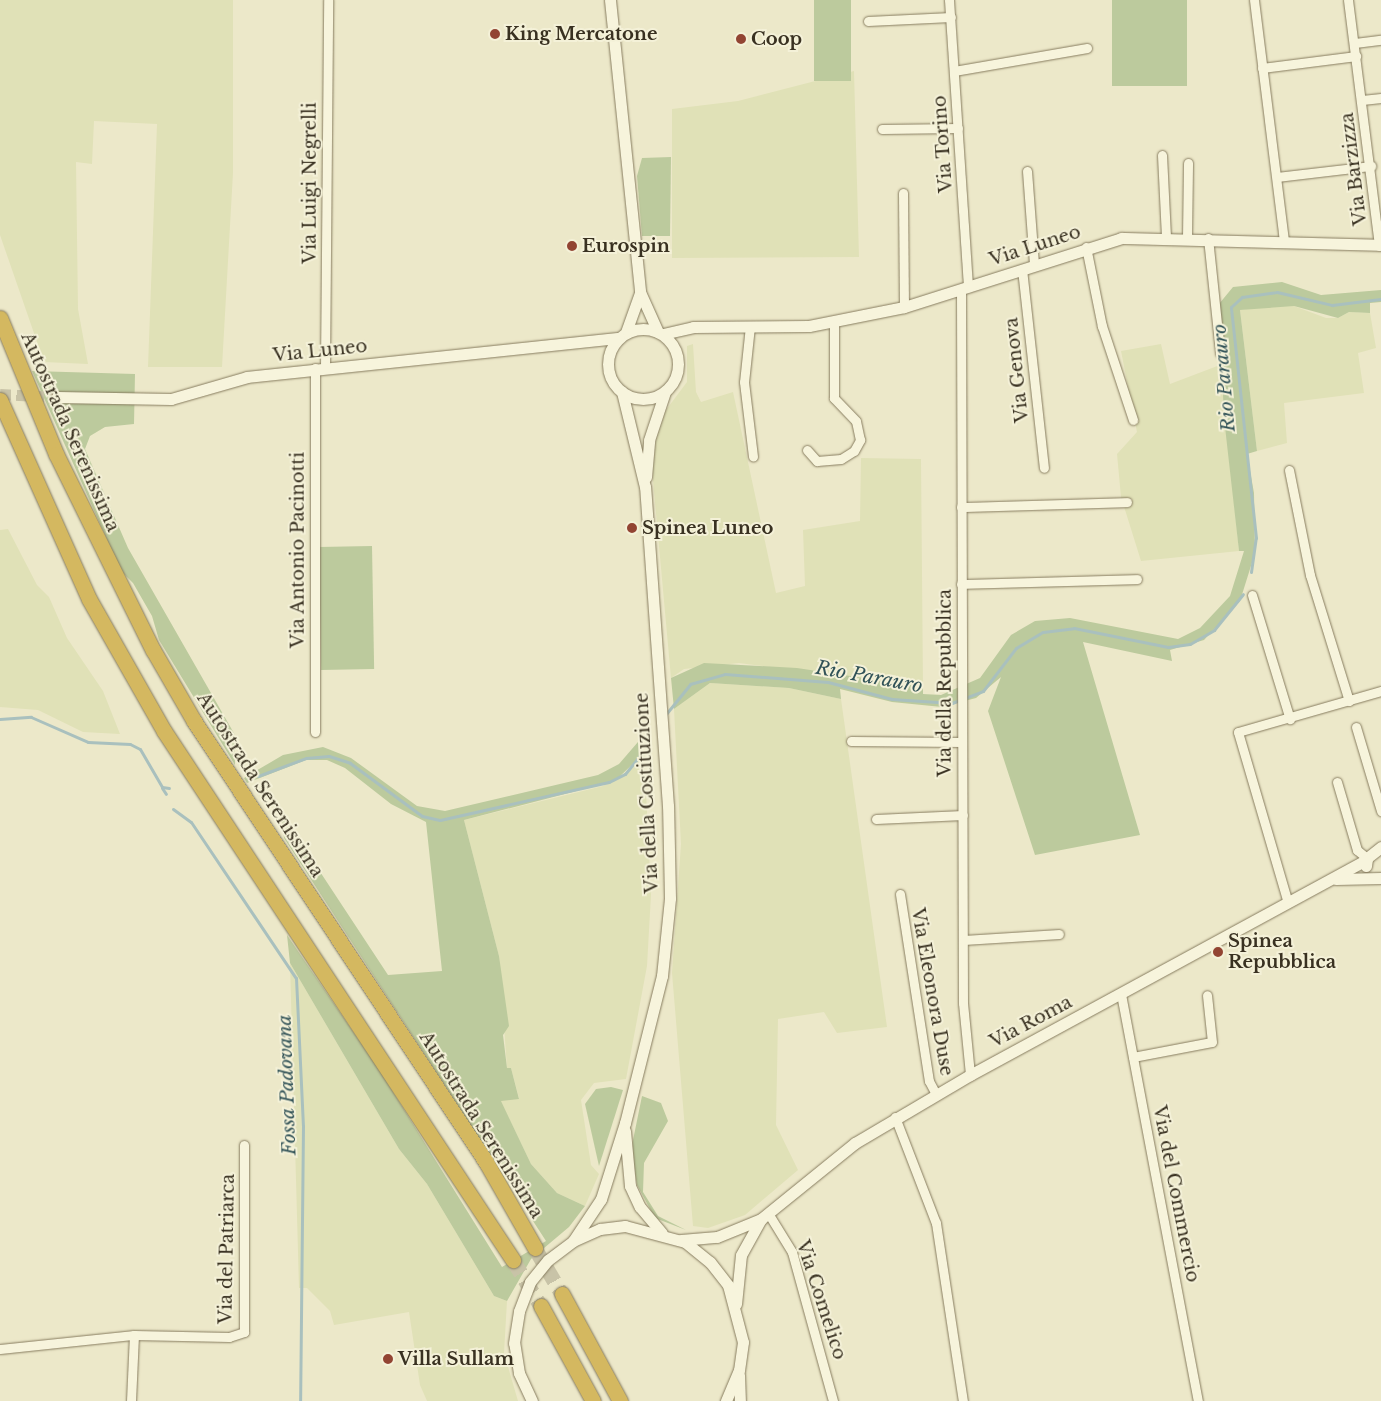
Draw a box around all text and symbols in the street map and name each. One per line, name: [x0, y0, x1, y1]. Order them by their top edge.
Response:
place label: King Mercatone: [505, 23, 658, 45]
marker: King Mercatone: [489, 28, 501, 40]
place label: Coop: [751, 28, 802, 50]
marker: Coop: [735, 33, 747, 45]
street label: Via Torino: [929, 94, 957, 194]
street label: Via Luigi Negrelli: [299, 102, 321, 264]
street label: Via Barzizza: [1336, 111, 1372, 227]
street label: Via Luneo: [987, 221, 1083, 271]
place label: Eurospin: [582, 235, 670, 257]
marker: Eurospin: [566, 240, 578, 252]
street label: Via Genova: [1001, 316, 1033, 424]
water label: Rio Parauro: [1208, 323, 1240, 433]
street label: Autostrada Serenissima: [16, 329, 124, 535]
street label: Via Luneo: [272, 335, 368, 367]
street label: Via Antonio Pacinotti: [287, 451, 309, 649]
place label: Spinea Luneo: [642, 517, 773, 539]
marker: Spinea Luneo: [626, 522, 638, 534]
street label: Via della Repubblica: [934, 589, 956, 777]
water label: Rio Parauro: [814, 656, 924, 698]
street label: Autostrada Serenissima: [192, 689, 328, 881]
street label: Via della Costituzione: [631, 692, 663, 894]
street label: Via Eleonora Duse: [907, 906, 957, 1078]
place label: Spinea Repubblica: [1228, 931, 1336, 974]
marker: Spinea Repubblica: [1212, 946, 1224, 958]
street label: Via Roma: [986, 991, 1076, 1053]
water label: Fossa Padovana: [273, 1014, 301, 1156]
street label: Autostrada Serenissima: [415, 1028, 547, 1222]
street label: Via del Commercio: [1148, 1104, 1204, 1284]
street label: Via del Patriarca: [215, 1174, 239, 1324]
street label: Via Comelico: [791, 1237, 851, 1363]
place label: Villa Sullam: [398, 1348, 514, 1370]
marker: Villa Sullam: [382, 1353, 394, 1365]

